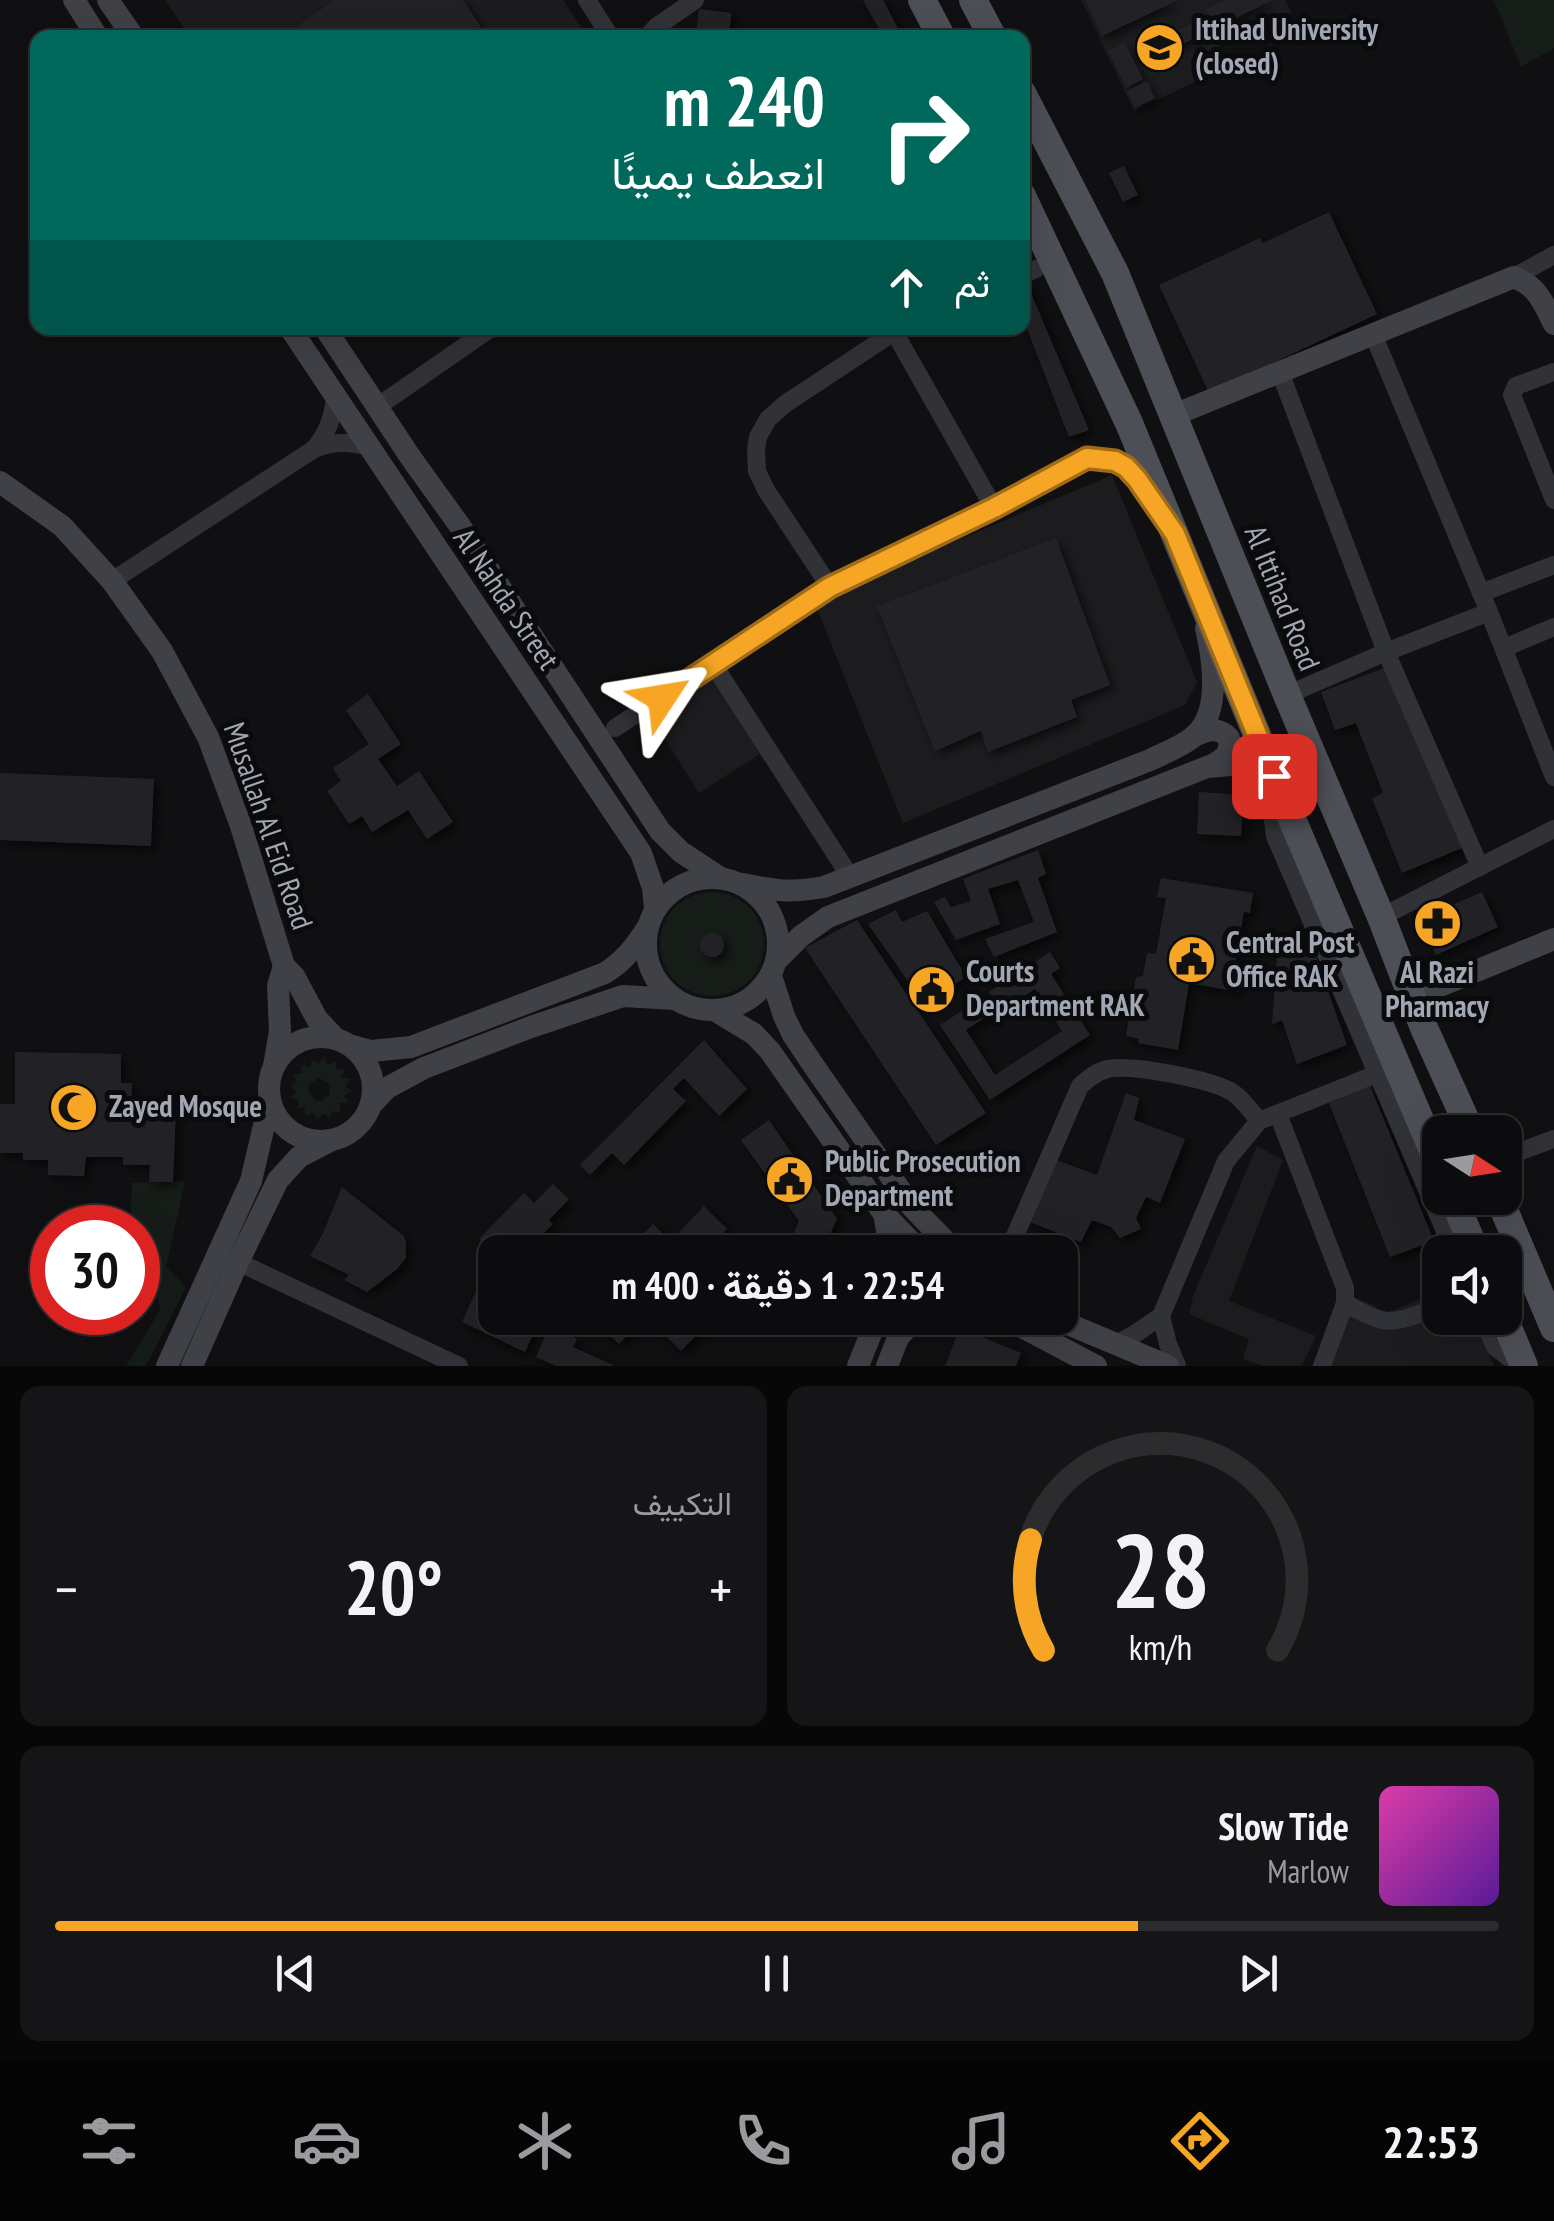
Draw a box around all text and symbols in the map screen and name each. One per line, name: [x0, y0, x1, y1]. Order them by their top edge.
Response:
place label: Ittihad University (closed): [1195, 9, 1379, 82]
school or university icon: Ittihad University (closed): [1134, 21, 1186, 73]
text: 240 m: [664, 55, 825, 145]
icon: right: [860, 70, 990, 200]
text: انعطف يمينًا: [611, 143, 825, 201]
text: ثم: [954, 258, 990, 307]
icon: ahead: [879, 260, 934, 315]
street label: Al Ittihad Road: [1237, 519, 1330, 676]
street label: Al Nahda Street: [446, 520, 569, 677]
position arrow: [610, 646, 714, 750]
street label: Musallah Al Eid Road: [216, 717, 323, 934]
pin: [1232, 734, 1317, 819]
icon: arrive: [1247, 749, 1302, 804]
pharmacy icon: Al Razi Pharmacy: [1411, 898, 1463, 950]
place label: Central Post Office RAK: [1226, 922, 1355, 995]
public building icon: Central Post Office RAK: [1165, 934, 1217, 986]
place label: Courts Department RAK: [966, 951, 1145, 1024]
place label: Al Razi Pharmacy: [1385, 952, 1490, 1025]
public building icon: Courts Department RAK: [905, 963, 957, 1015]
mosque icon: Zayed Mosque: [48, 1081, 100, 1133]
place label: Zayed Mosque: [109, 1086, 262, 1125]
north arrow: [1422, 1115, 1522, 1215]
map controls: [1422, 1115, 1522, 1335]
place label: Public Prosecution Department: [825, 1141, 1021, 1214]
public building icon: Public Prosecution Department: [764, 1153, 816, 1205]
speed limit sign: 30: [30, 1205, 160, 1335]
button: sound: [1422, 1235, 1522, 1335]
text: 22:54 · 1 دقيقة · 400 m: [612, 1260, 944, 1309]
text: التكييف: [633, 1482, 732, 1524]
text: 28: [1111, 1502, 1210, 1637]
text: 20°: [344, 1539, 443, 1636]
text: −: [55, 1553, 78, 1624]
text: +: [709, 1553, 732, 1624]
text: km/h: [1129, 1624, 1192, 1670]
text: Slow Tide: [1218, 1801, 1349, 1850]
text: Marlow: [1267, 1850, 1349, 1892]
icon: previous: [268, 1946, 323, 2001]
icon: pause: [749, 1946, 804, 2001]
icon: next: [1231, 1946, 1286, 2001]
icon: filters: [74, 2106, 144, 2176]
icon: car: [292, 2106, 362, 2176]
icon: climate: [510, 2106, 580, 2176]
icon: phone: [728, 2106, 798, 2176]
icon: music: [946, 2106, 1016, 2176]
icon: directions: [1165, 2106, 1235, 2176]
text: 22:53: [1383, 2112, 1480, 2170]

